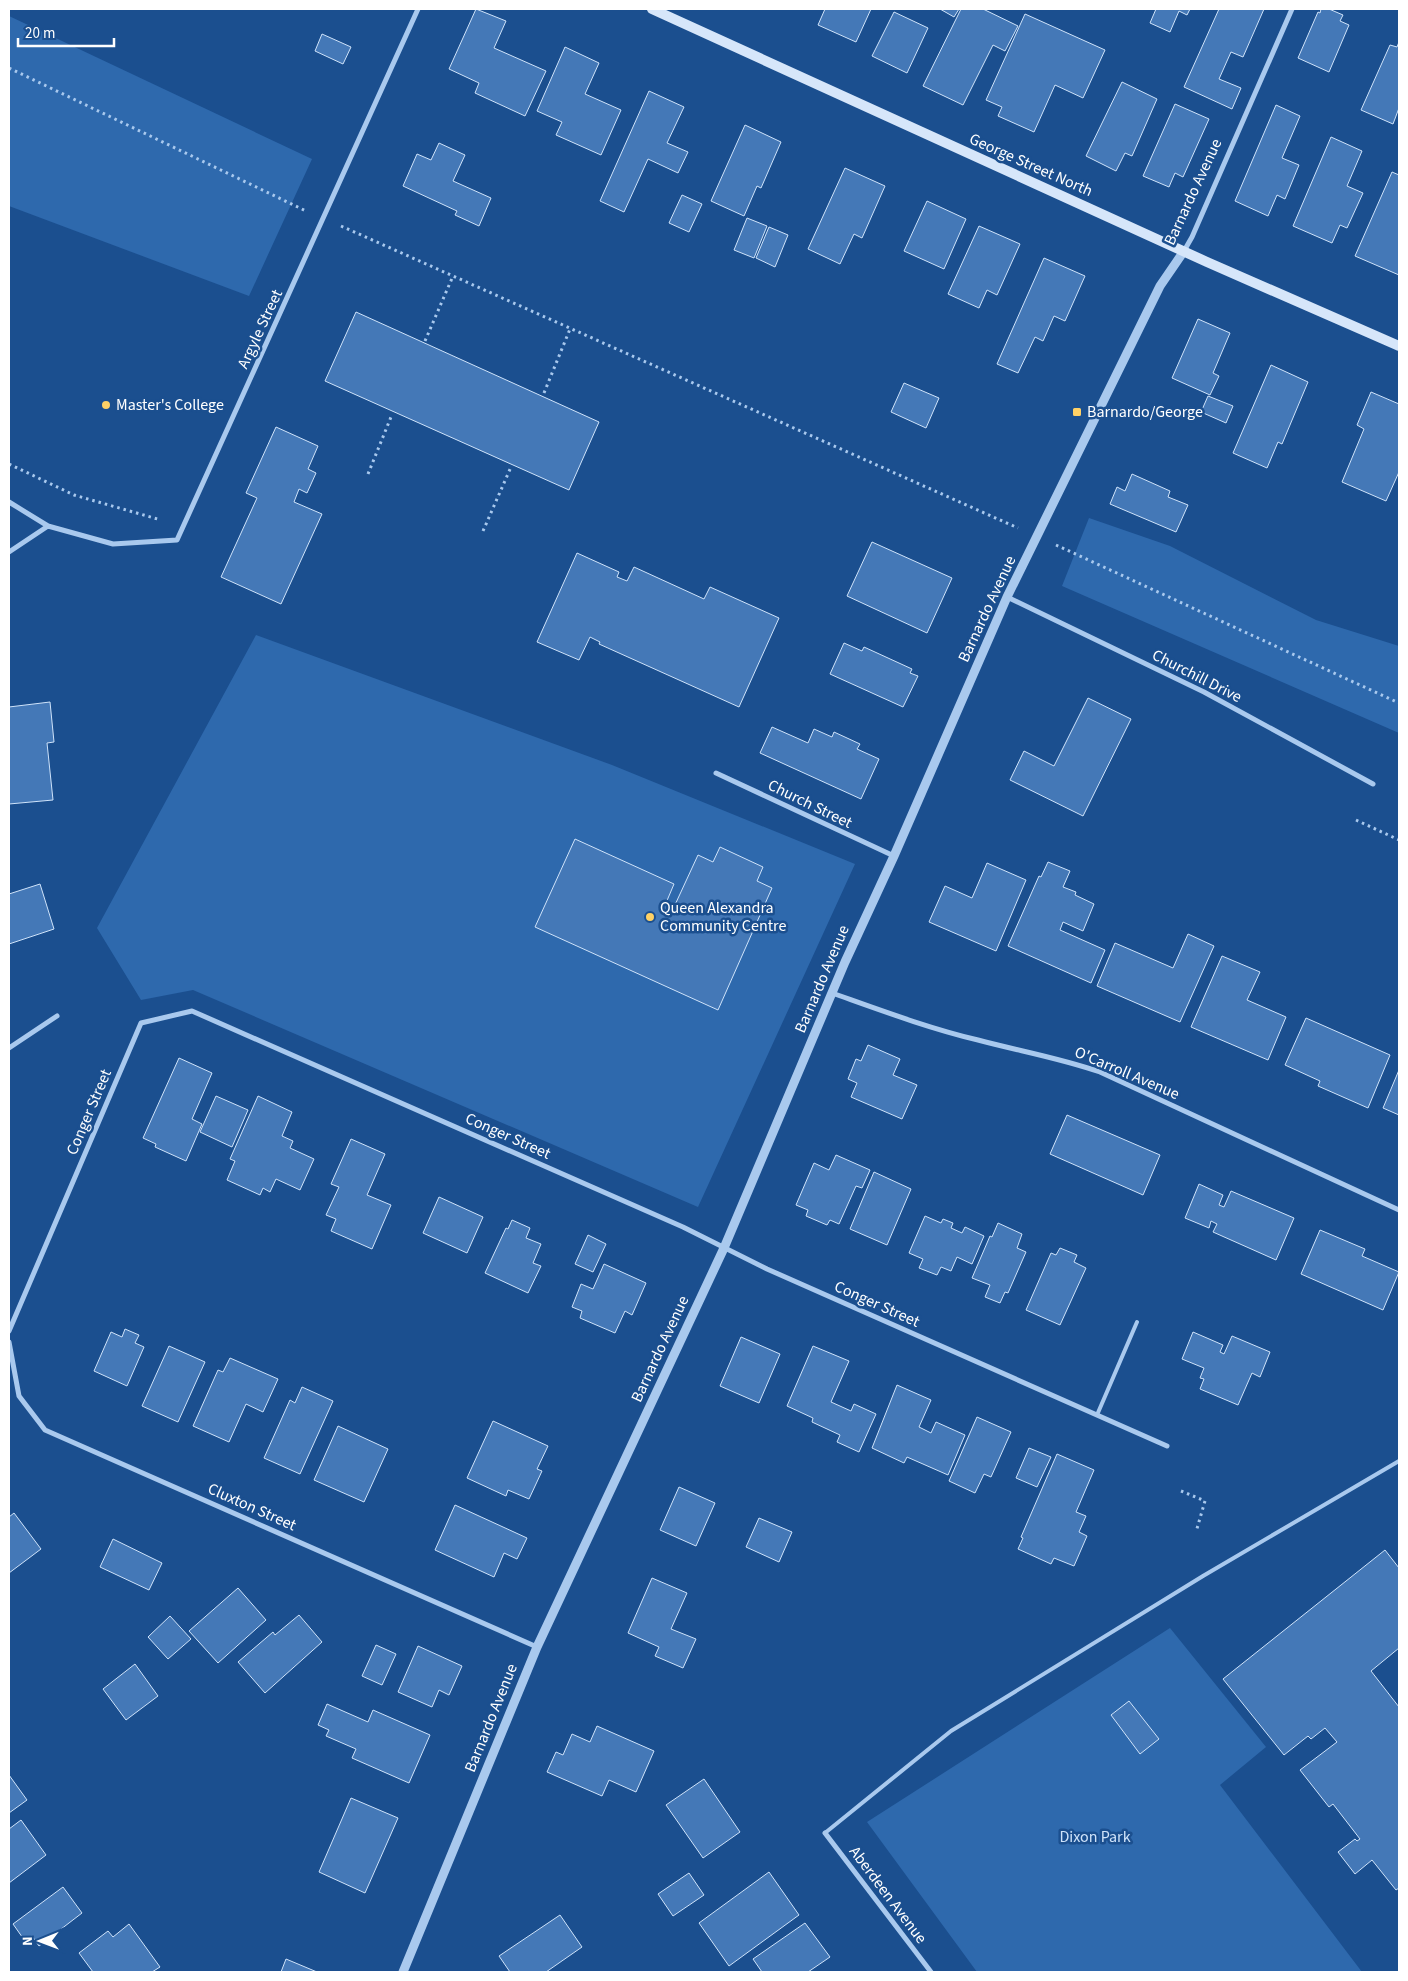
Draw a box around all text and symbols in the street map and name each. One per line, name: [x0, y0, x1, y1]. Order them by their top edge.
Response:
scale bar: [18, 15, 114, 47]
text: 20 m: [25, 23, 55, 44]
street label: George Street North: [966, 128, 1096, 202]
street label: Barnardo Avenue: [1159, 135, 1227, 249]
street label: Argyle Street: [232, 285, 288, 372]
place label: Master's College: [116, 394, 224, 416]
marker: Master's College: [100, 399, 112, 411]
place label: Barnardo/George: [1087, 401, 1203, 423]
marker: Barnardo/George: [1071, 406, 1083, 418]
street label: Barnardo Avenue: [953, 552, 1021, 666]
street label: Churchill Drive: [1148, 644, 1246, 708]
street label: Church Street: [764, 774, 856, 834]
place label: Queen Alexandra Community Centre: [660, 897, 786, 937]
marker: Queen Alexandra Community Centre: [644, 911, 656, 923]
street label: Barnardo Avenue: [789, 922, 855, 1036]
street label: O'Carroll Avenue: [1071, 1041, 1183, 1105]
street label: Conger Street: [61, 1065, 117, 1158]
street label: Conger Street: [462, 1107, 555, 1165]
street label: Conger Street: [831, 1275, 924, 1333]
street label: Barnardo Avenue: [626, 1292, 694, 1406]
street label: Cluxton Street: [204, 1478, 300, 1537]
street label: Barnardo Avenue: [459, 1660, 523, 1776]
park label: Dixon Park: [1059, 1826, 1131, 1848]
street label: Aberdeen Avenue: [844, 1842, 932, 1948]
north arrow: [15, 1916, 65, 1966]
text: N: [18, 1936, 38, 1946]

